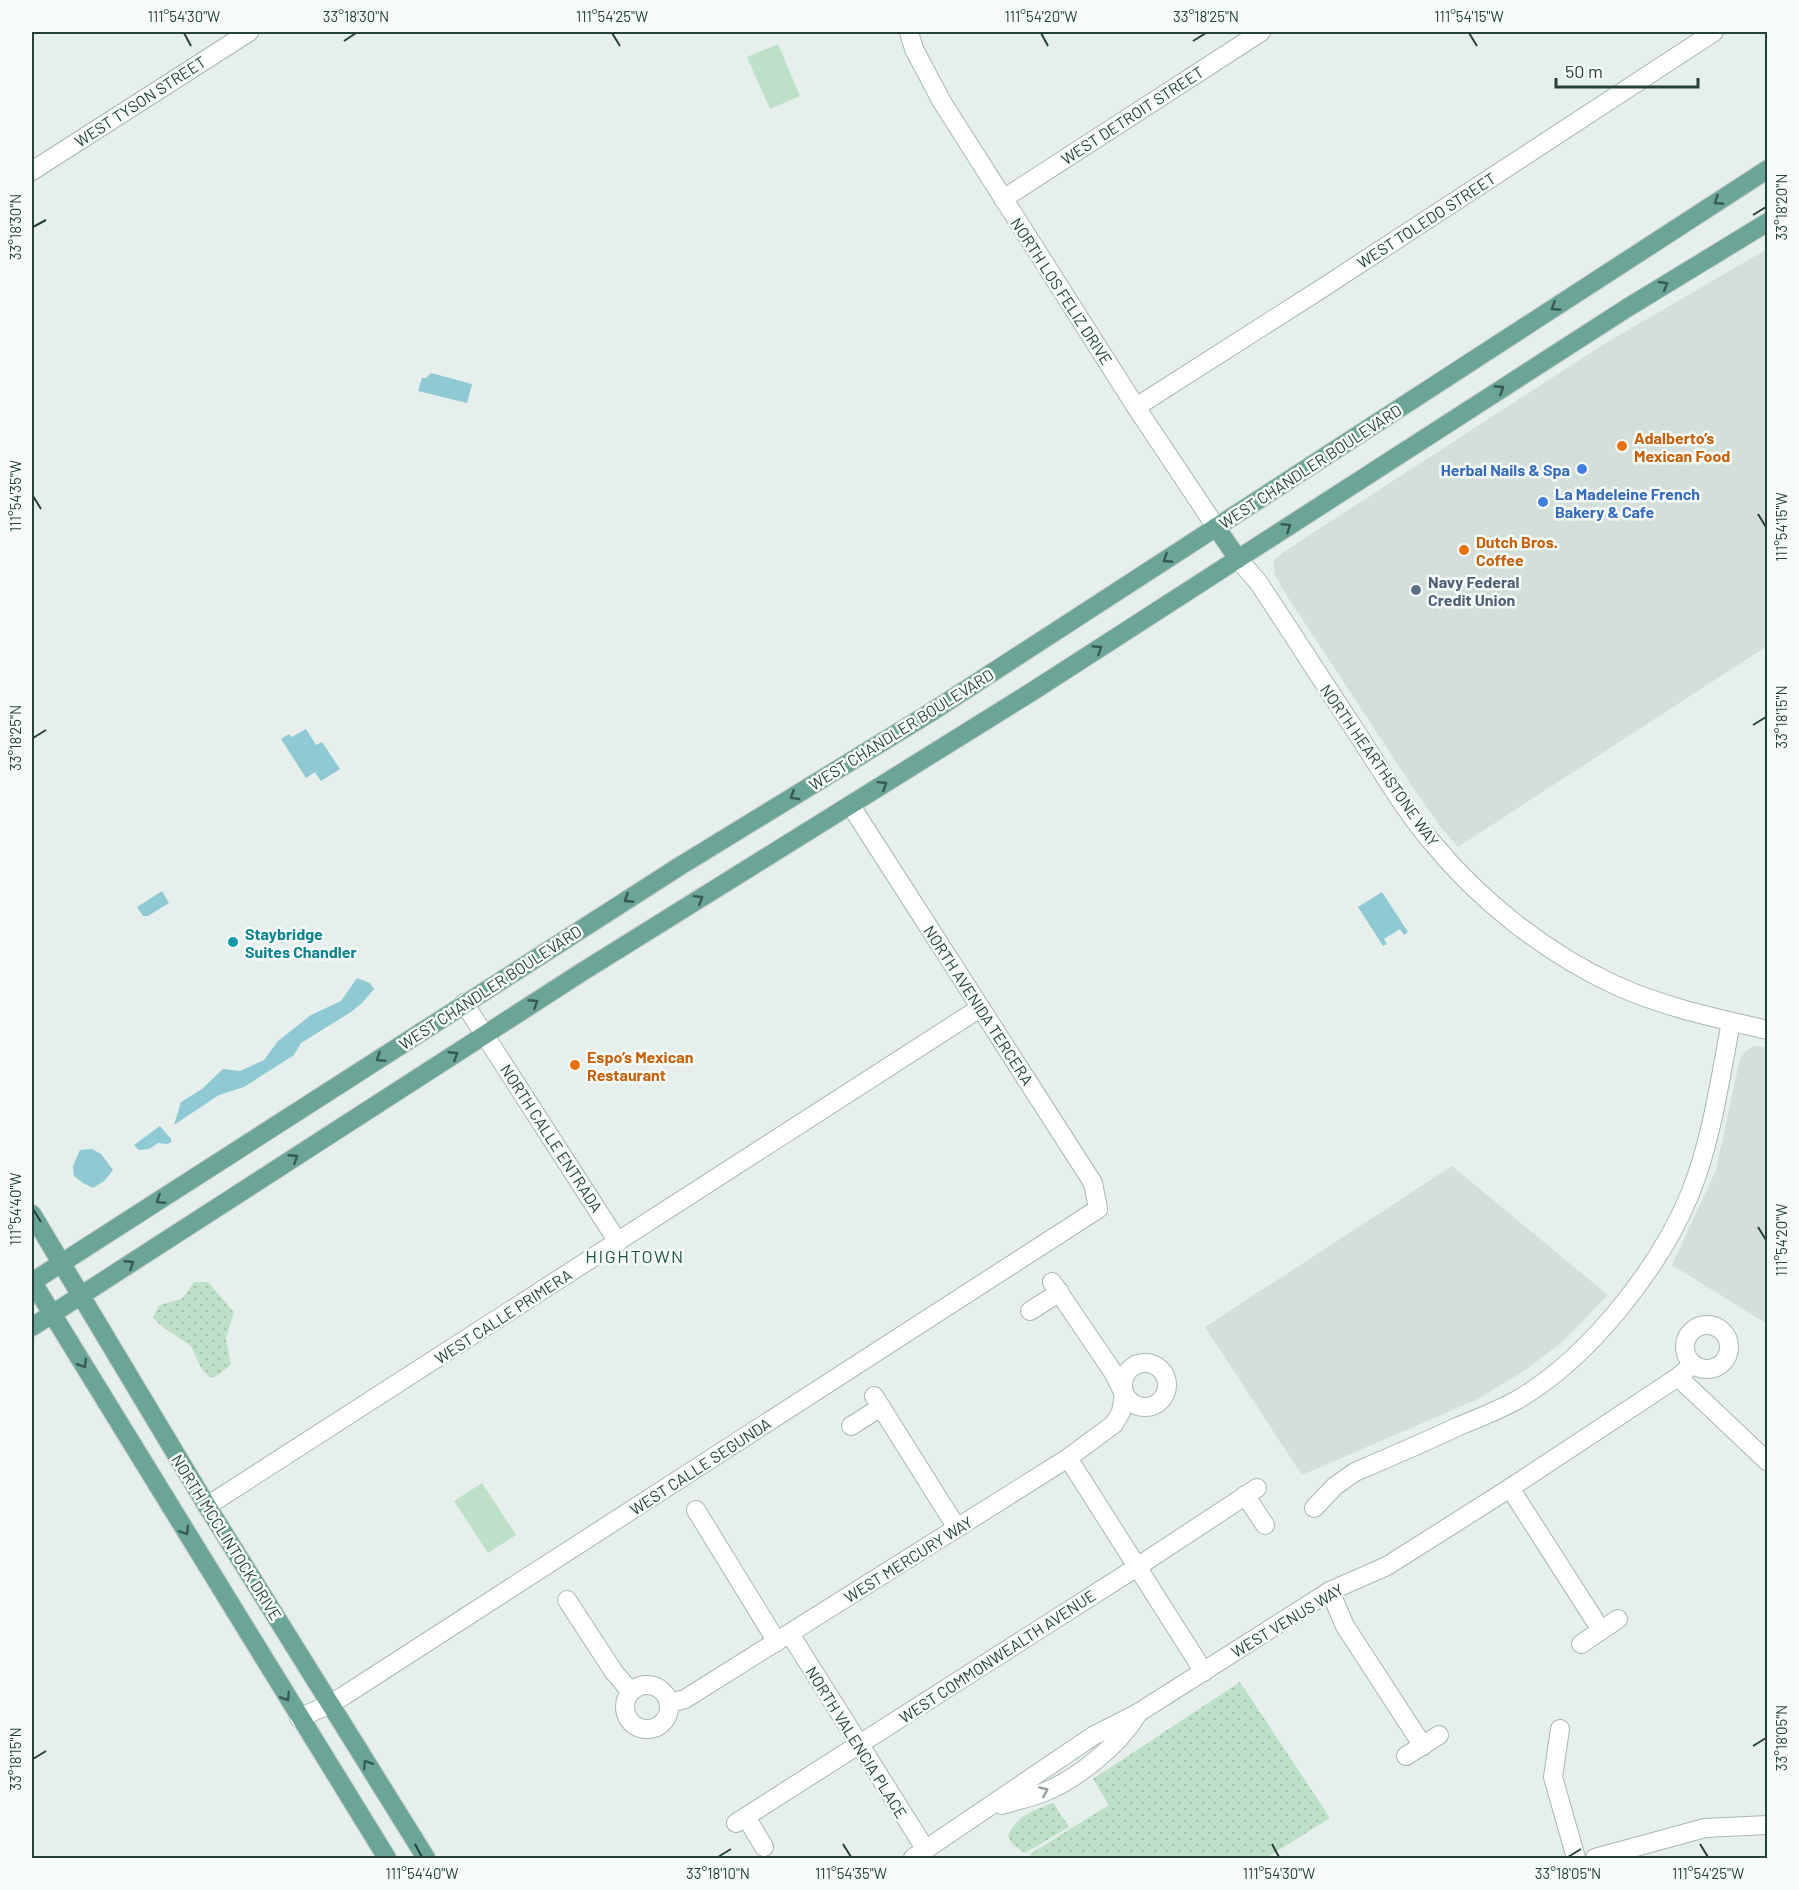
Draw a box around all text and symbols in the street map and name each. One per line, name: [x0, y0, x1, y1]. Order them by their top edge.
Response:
text: 111°54'30"W: [148, 7, 220, 25]
text: 33°18'30"N: [323, 7, 389, 25]
text: 111°54'25"W: [576, 7, 648, 25]
text: 111°54'20"W: [1005, 7, 1077, 25]
text: 33°18'25"N: [1173, 7, 1239, 25]
text: 111°54'15"W: [1434, 7, 1504, 25]
scale bar: [1556, 51, 1698, 89]
street label: WEST TYSON STREET: [71, 52, 209, 150]
text: 50 m: [1565, 60, 1603, 82]
street label: WEST DETROIT STREET: [1057, 62, 1207, 168]
street label: WEST TOLEDO STREET: [1353, 168, 1499, 272]
text: 33°18'20"N: [1772, 174, 1790, 240]
text: 33°18'30"N: [6, 194, 24, 260]
one-way arrow: [1714, 194, 1725, 205]
street label: NORTH LOS FELIZ DRIVE: [1007, 214, 1117, 368]
one-way arrow: [1658, 280, 1668, 292]
one-way arrow: [1551, 300, 1562, 311]
one-way arrow: [1494, 385, 1504, 397]
street label: WEST CHANDLER BOULEVARD: [1215, 400, 1405, 532]
place label: Adalberto’s Mexican Food: [1634, 428, 1730, 465]
marker: Adalberto’s Mexican Food: [1615, 439, 1629, 453]
text: 111°54'35"W: [6, 460, 24, 532]
place label: Herbal Nails & Spa: [1441, 460, 1570, 479]
marker: Herbal Nails & Spa: [1575, 462, 1589, 476]
place label: La Madeleine French Bakery & Cafe: [1555, 484, 1700, 521]
text: 111°54'15"W: [1772, 492, 1790, 562]
marker: La Madeleine French Bakery & Cafe: [1536, 495, 1550, 509]
one-way arrow: [1281, 523, 1292, 534]
place label: Dutch Bros. Coffee: [1476, 532, 1558, 569]
marker: Dutch Bros. Coffee: [1457, 543, 1471, 557]
one-way arrow: [1163, 552, 1174, 563]
place label: Navy Federal Credit Union: [1428, 572, 1519, 609]
marker: Navy Federal Credit Union: [1409, 583, 1423, 597]
one-way arrow: [1091, 645, 1102, 656]
street label: WEST CHANDLER BOULEVARD: [805, 664, 997, 794]
street label: NORTH HEARTHSTONE WAY: [1317, 680, 1443, 850]
text: 33°18'15"N: [1772, 685, 1790, 749]
text: 33°18'25"N: [6, 705, 24, 771]
one-way arrow: [877, 781, 887, 793]
one-way arrow: [790, 789, 800, 801]
one-way arrow: [624, 892, 635, 903]
one-way arrow: [693, 894, 703, 906]
street label: WEST CHANDLER BOULEVARD: [395, 921, 585, 1053]
street label: NORTH AVENIDA TERCERA: [920, 922, 1038, 1089]
place label: Staybridge Suites Chandler: [245, 924, 357, 961]
marker: Staybridge Suites Chandler: [226, 935, 240, 949]
one-way arrow: [528, 998, 538, 1010]
place label: Espo’s Mexican Restaurant: [587, 1047, 693, 1084]
one-way arrow: [448, 1050, 458, 1062]
one-way arrow: [376, 1051, 387, 1062]
marker: Espo’s Mexican Restaurant: [568, 1058, 582, 1072]
street label: NORTH CALLE ENTRADA: [497, 1060, 607, 1216]
one-way arrow: [287, 1155, 298, 1166]
text: 111°54'40"W: [6, 1172, 24, 1246]
one-way arrow: [155, 1192, 166, 1203]
text: 111°54'20"W: [1772, 1204, 1790, 1276]
district label: HIGHTOWN: [585, 1245, 685, 1267]
one-way arrow: [124, 1260, 134, 1272]
street label: WEST CALLE PRIMERA: [431, 1264, 575, 1368]
one-way arrow: [75, 1358, 87, 1368]
street label: WEST CALLE SEGUNDA: [626, 1413, 774, 1519]
street label: NORTH MCCLINTOCK DRIVE: [168, 1451, 286, 1623]
street label: WEST MERCURY WAY: [840, 1512, 976, 1606]
one-way arrow: [177, 1525, 189, 1535]
street label: WEST VENUS WAY: [1227, 1579, 1347, 1661]
street label: WEST COMMONWEALTH AVENUE: [895, 1585, 1099, 1727]
street label: NORTH VALENCIA PLACE: [802, 1663, 912, 1821]
one-way arrow: [279, 1691, 291, 1701]
text: 33°18'05"N: [1772, 1705, 1790, 1771]
text: 33°18'15"N: [6, 1727, 24, 1791]
one-way arrow: [364, 1760, 375, 1771]
one-way arrow: [1038, 1786, 1049, 1798]
text: 111°54'40"W: [385, 1864, 459, 1882]
text: 33°18'10"N: [686, 1864, 750, 1882]
text: 111°54'35"W: [815, 1864, 887, 1882]
text: 111°54'30"W: [1243, 1864, 1315, 1882]
text: 33°18'05"N: [1535, 1864, 1601, 1882]
text: 111°54'25"W: [1672, 1864, 1744, 1882]

